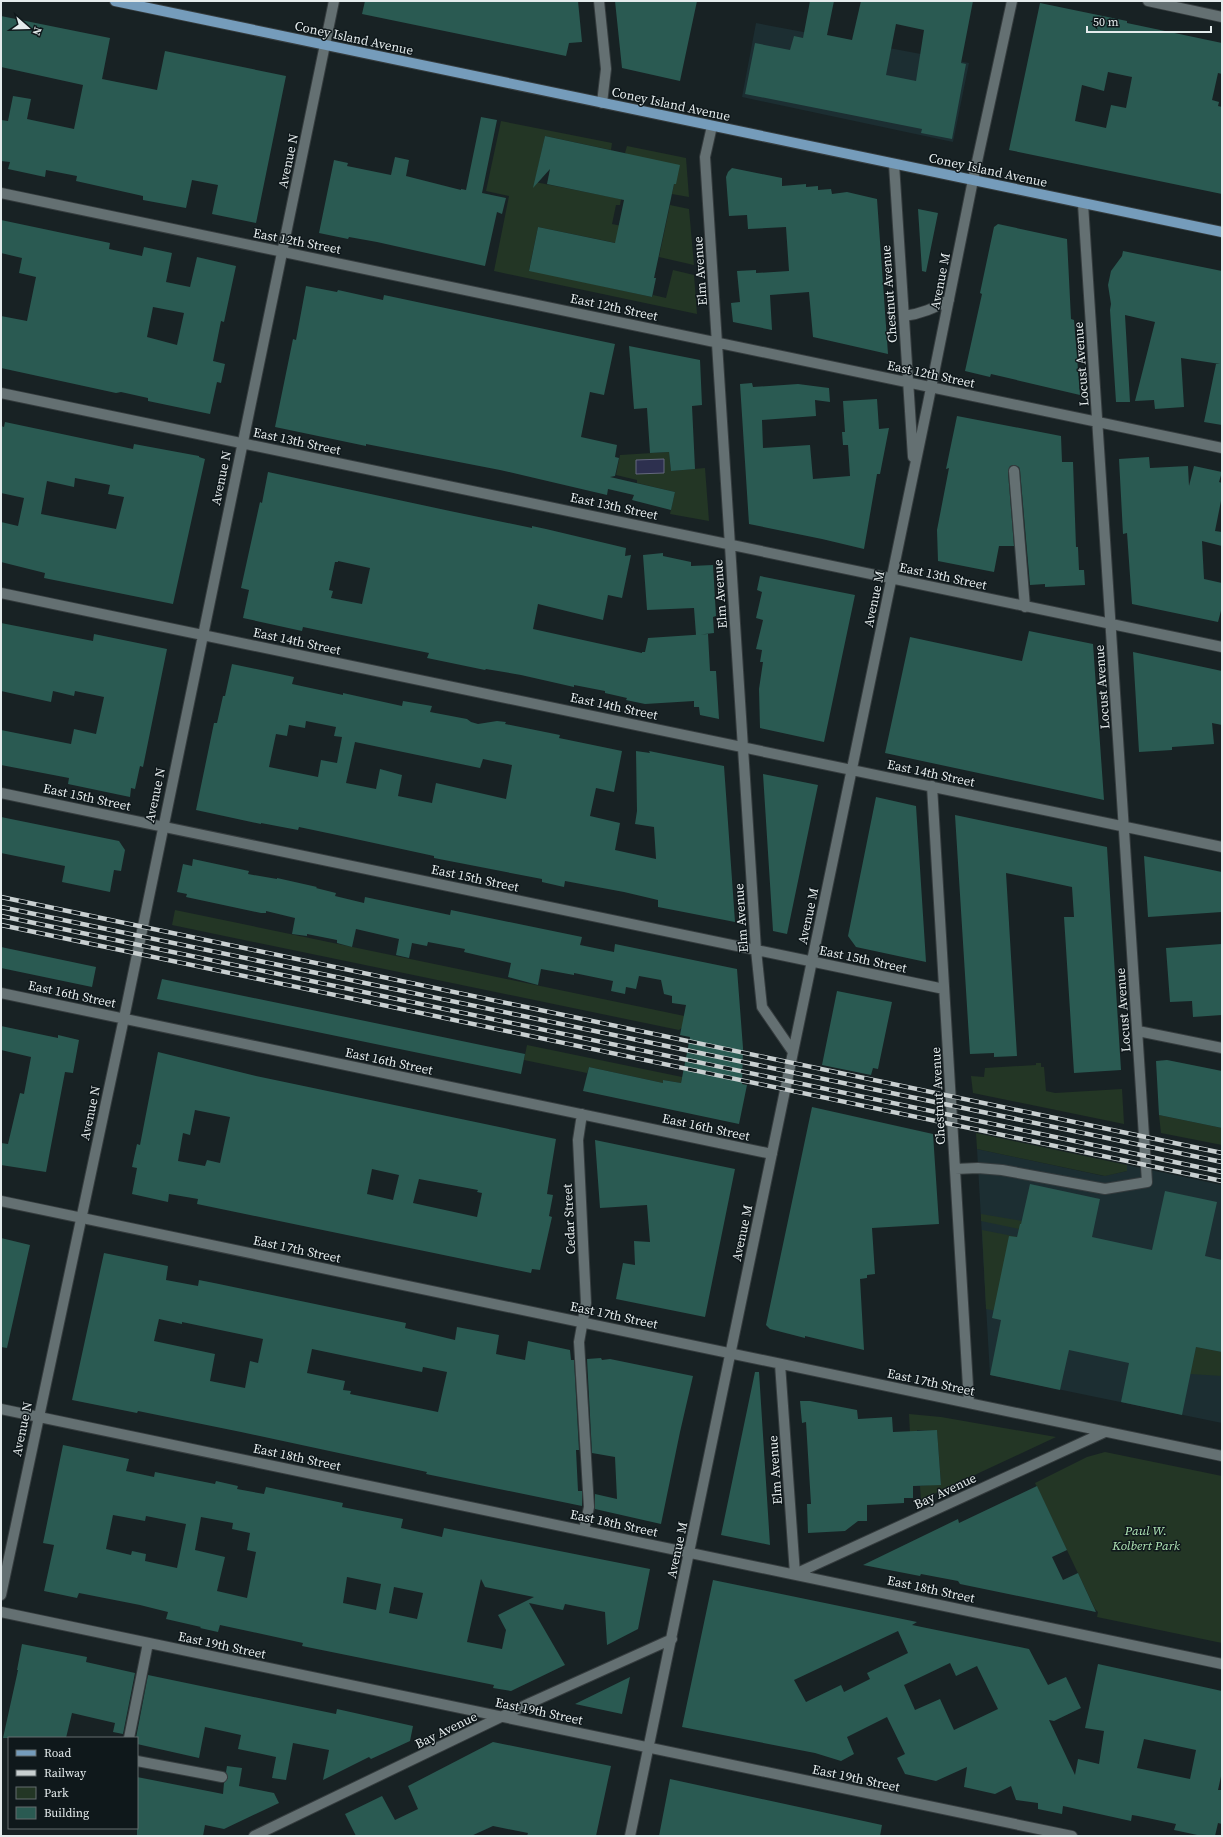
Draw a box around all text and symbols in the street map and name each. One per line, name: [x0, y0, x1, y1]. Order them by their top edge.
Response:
north arrow: [8, 8, 48, 48]
scale bar: [1087, 8, 1211, 34]
text: 50 m: [1093, 14, 1119, 30]
street label: Coney Island Avenue: [293, 17, 415, 59]
text: N: [29, 25, 45, 38]
street label: Coney Island Avenue: [610, 83, 732, 125]
street label: Avenue N: [274, 132, 302, 190]
street label: Coney Island Avenue: [927, 149, 1049, 191]
street label: East 12th Street: [252, 224, 343, 258]
street label: Elm Avenue: [689, 236, 711, 306]
street label: Chestnut Avenue: [877, 244, 901, 343]
street label: Avenue M: [926, 251, 954, 311]
street label: East 12th Street: [569, 289, 660, 325]
street label: Locust Avenue: [1070, 321, 1092, 407]
street label: East 12th Street: [886, 356, 977, 392]
street label: East 13th Street: [252, 423, 343, 459]
street label: Avenue N: [207, 449, 235, 507]
street label: East 13th Street: [569, 488, 660, 524]
street label: East 13th Street: [898, 558, 989, 594]
street label: Elm Avenue: [709, 559, 731, 629]
street label: Avenue M: [860, 569, 888, 629]
street label: East 14th Street: [252, 623, 343, 659]
street label: Locust Avenue: [1091, 644, 1113, 730]
street label: East 14th Street: [569, 688, 660, 724]
street label: East 14th Street: [886, 755, 977, 791]
street label: Avenue N: [141, 766, 169, 824]
street label: East 15th Street: [42, 779, 133, 815]
street label: East 15th Street: [430, 860, 521, 896]
street label: Elm Avenue: [730, 883, 752, 953]
street label: Avenue M: [794, 886, 822, 946]
street label: East 15th Street: [818, 941, 909, 977]
street label: Locust Avenue: [1112, 967, 1134, 1053]
street label: East 16th Street: [27, 976, 118, 1012]
street label: East 16th Street: [344, 1043, 435, 1079]
street label: Chestnut Avenue: [927, 1046, 949, 1145]
street label: Avenue N: [76, 1084, 104, 1142]
street label: East 16th Street: [661, 1109, 752, 1145]
street label: Cedar Street: [559, 1182, 579, 1255]
street label: Avenue M: [728, 1203, 756, 1263]
street label: East 17th Street: [252, 1231, 343, 1267]
street label: East 17th Street: [569, 1297, 660, 1333]
street label: East 17th Street: [886, 1364, 977, 1400]
street label: Avenue N: [8, 1400, 36, 1458]
street label: Elm Avenue: [764, 1435, 786, 1505]
street label: East 18th Street: [252, 1439, 343, 1475]
street label: Bay Avenue: [911, 1469, 979, 1513]
street label: East 18th Street: [569, 1505, 660, 1541]
street label: Avenue M: [663, 1520, 691, 1580]
park label: Paul W. Kolbert Park: [1111, 1522, 1181, 1554]
street label: East 18th Street: [886, 1571, 977, 1607]
street label: East 19th Street: [177, 1627, 268, 1663]
street label: East 19th Street: [494, 1693, 585, 1729]
street label: Bay Avenue: [412, 1708, 480, 1752]
legend: [8, 1737, 138, 1829]
text: Road: [44, 1745, 71, 1761]
street label: East 19th Street: [811, 1760, 902, 1796]
text: Railway: [44, 1765, 87, 1781]
text: Park: [44, 1785, 69, 1801]
text: Building: [44, 1805, 89, 1821]

